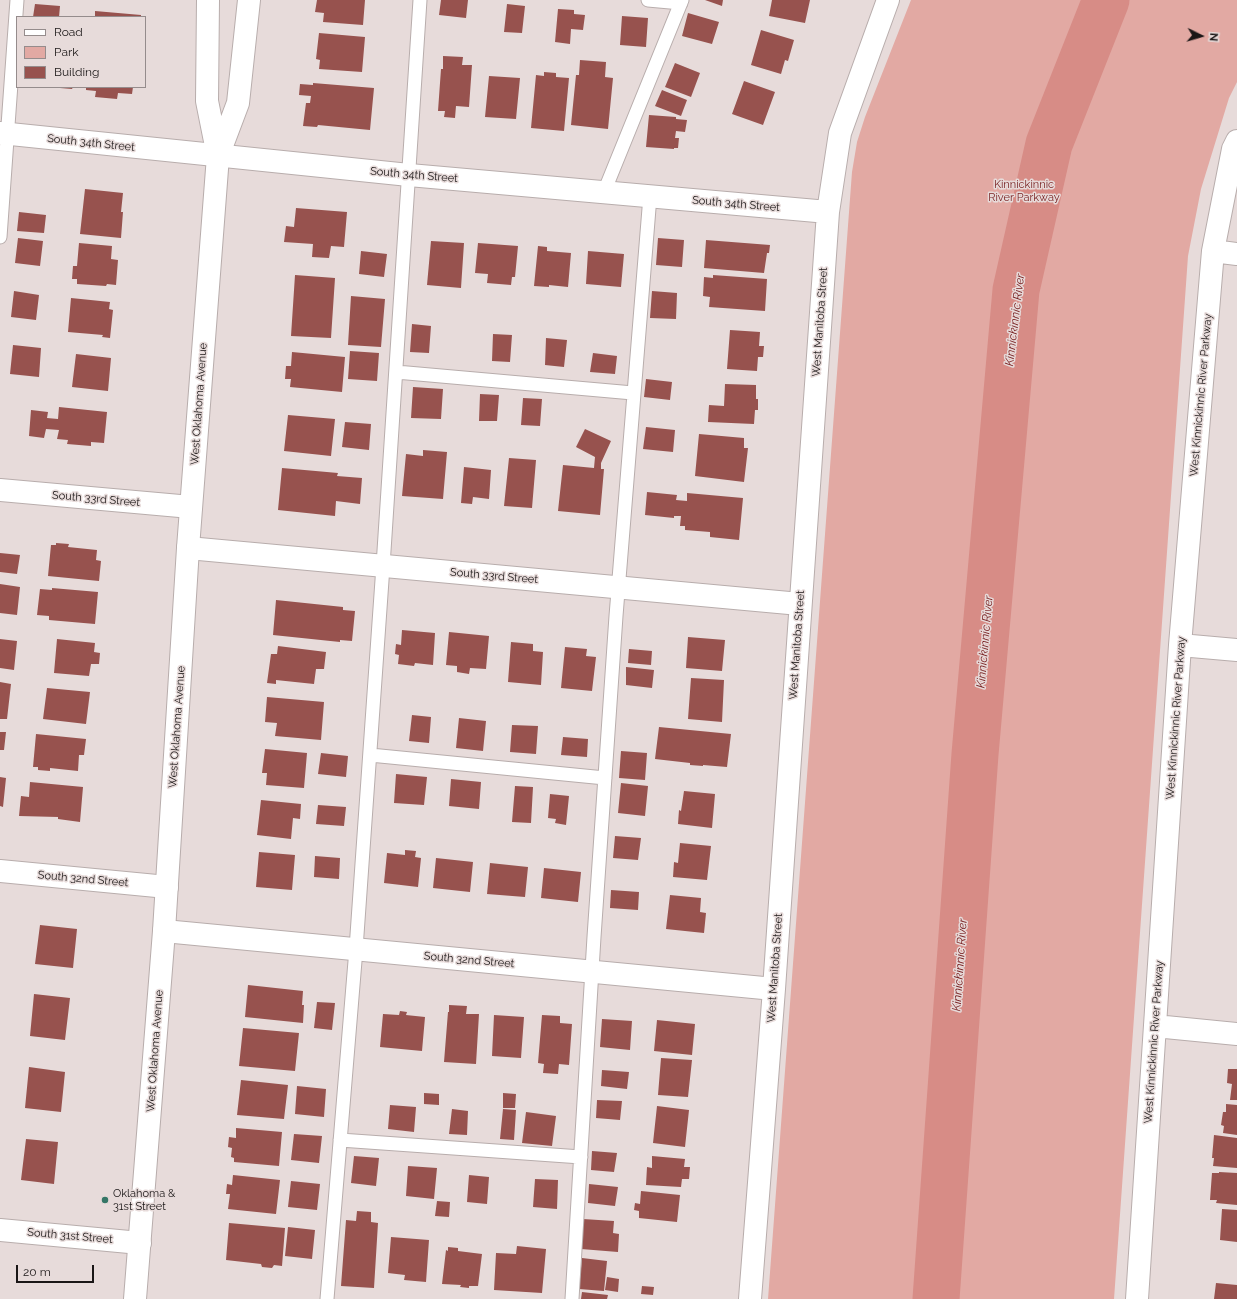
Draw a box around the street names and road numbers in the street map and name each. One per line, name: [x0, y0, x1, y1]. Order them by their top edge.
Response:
street label: South 34th Street: [47, 132, 135, 154]
street label: South 34th Street: [370, 165, 458, 185]
street label: South 34th Street: [692, 194, 780, 214]
street label: West Manitoba Street: [810, 267, 830, 377]
street label: West Kinnickinnic River Parkway: [1187, 313, 1215, 477]
street label: West Oklahoma Avenue: [188, 342, 210, 466]
street label: South 33rd Street: [51, 489, 141, 509]
street label: South 33rd Street: [449, 566, 539, 586]
street label: West Manitoba Street: [787, 590, 807, 700]
street label: West Kinnickinnic River Parkway: [1164, 636, 1188, 800]
street label: West Oklahoma Avenue: [166, 665, 188, 789]
street label: South 32nd Street: [37, 868, 129, 890]
street label: West Manitoba Street: [765, 913, 785, 1023]
street label: South 32nd Street: [423, 949, 515, 971]
street label: West Kinnickinnic River Parkway: [1142, 960, 1166, 1124]
street label: West Oklahoma Avenue: [144, 989, 166, 1113]
street label: South 31st Street: [27, 1226, 113, 1246]

